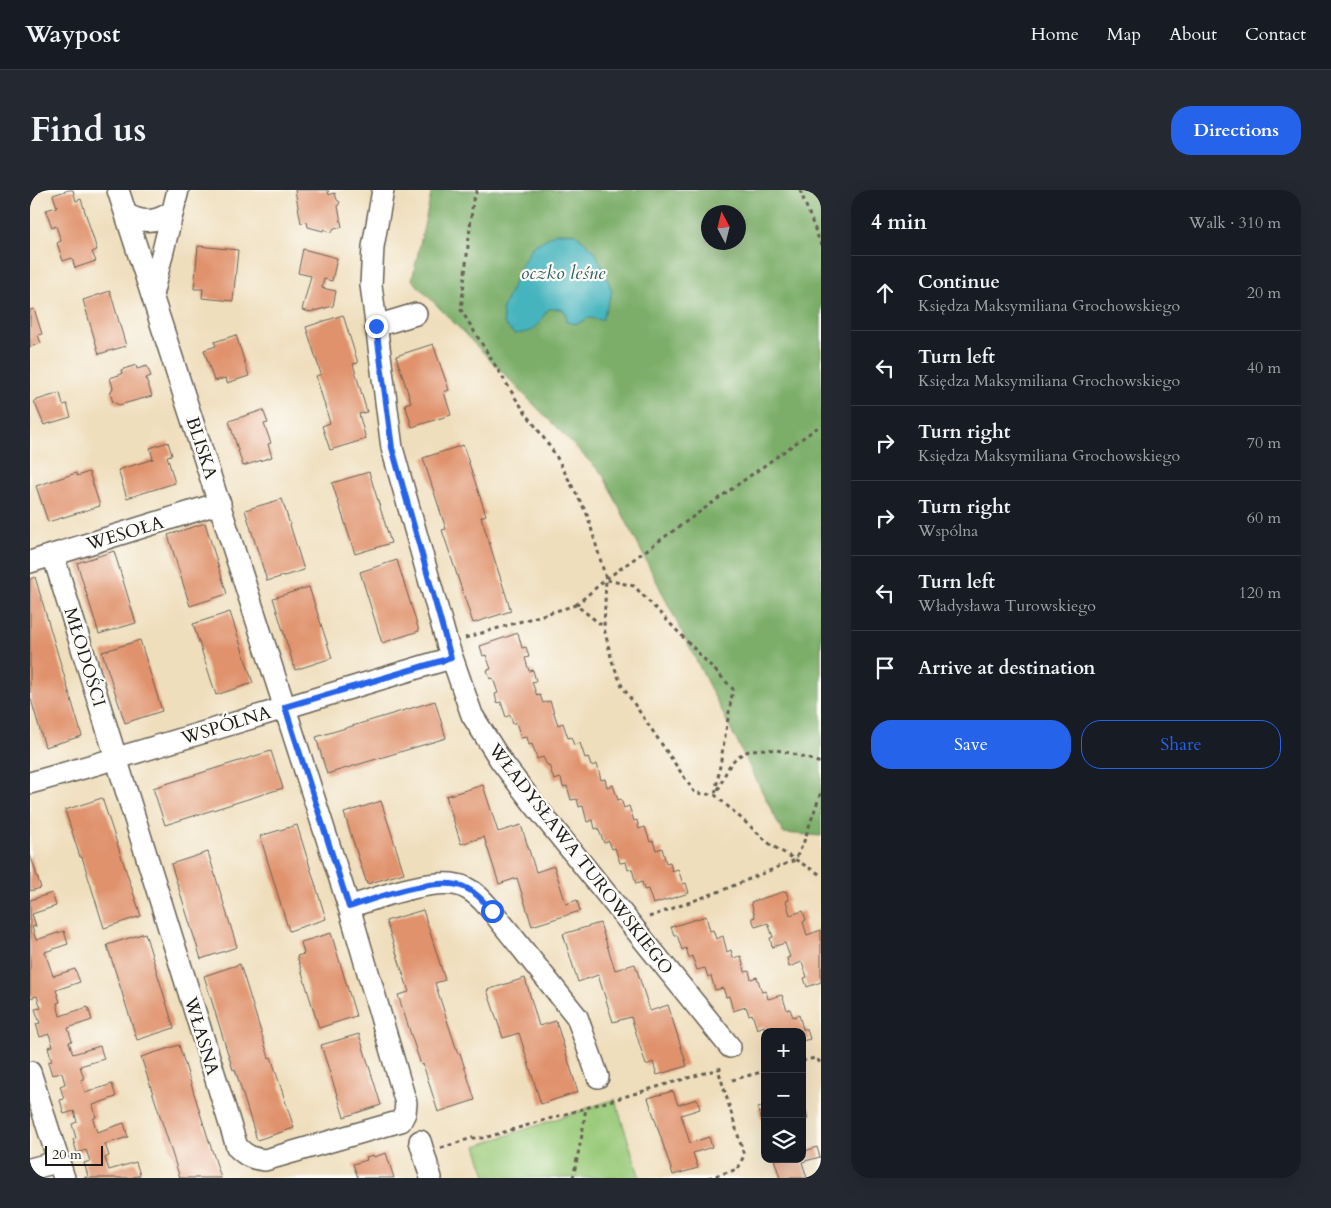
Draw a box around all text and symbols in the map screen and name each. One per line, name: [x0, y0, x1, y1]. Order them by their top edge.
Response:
text: Waypost: [25, 18, 120, 51]
text: Home: [1031, 22, 1079, 47]
text: Map: [1107, 22, 1141, 47]
text: About: [1169, 22, 1217, 47]
text: Contact: [1245, 22, 1306, 47]
text: Find us: [30, 106, 146, 154]
button: Directions: [1171, 106, 1301, 155]
north arrow: [701, 205, 746, 250]
text: 4 min: [871, 208, 927, 237]
text: Walk · 310 m: [1189, 212, 1281, 234]
water label: oczko leśne: [521, 260, 606, 286]
text: Continue: [918, 269, 1000, 295]
icon: ahead: [871, 279, 899, 307]
text: 20 m: [1247, 282, 1281, 304]
text: Księdza Maksymiliana Grochowskiego: [918, 295, 1180, 317]
route end: [365, 315, 388, 338]
text: Turn left: [918, 344, 995, 370]
icon: left: [871, 354, 899, 382]
text: 40 m: [1247, 357, 1281, 379]
text: Księdza Maksymiliana Grochowskiego: [918, 370, 1180, 392]
street label: BLISKA: [180, 414, 223, 483]
text: Turn right: [918, 419, 1010, 445]
icon: right: [871, 429, 899, 457]
text: 70 m: [1247, 432, 1281, 454]
text: Księdza Maksymiliana Grochowskiego: [918, 445, 1180, 467]
text: Turn right: [918, 494, 1010, 520]
icon: right: [871, 504, 899, 532]
text: 60 m: [1247, 507, 1281, 529]
street label: WESOŁA: [83, 510, 167, 557]
text: Wspólna: [918, 520, 978, 542]
text: Turn left: [918, 569, 995, 595]
icon: left: [871, 579, 899, 607]
text: 120 m: [1239, 582, 1281, 604]
text: Władysława Turowskiego: [918, 595, 1096, 617]
street label: MŁODOŚCI: [58, 604, 111, 710]
icon: arrive: [871, 654, 899, 682]
text: Arrive at destination: [918, 655, 1095, 681]
street label: WSPÓLNA: [177, 700, 274, 751]
button: Save: [871, 720, 1071, 769]
button: Share: [1081, 720, 1281, 769]
street label: WŁADYSŁAWA TUROWSKIEGO: [482, 738, 679, 980]
route start: [481, 900, 504, 923]
street label: WŁASNA: [177, 993, 225, 1079]
map controls: [761, 1028, 806, 1163]
button: +: [761, 1028, 806, 1073]
button: −: [761, 1073, 806, 1118]
button: layers: [761, 1118, 806, 1163]
scale bar: [45, 1143, 102, 1166]
text: 20 m: [52, 1145, 82, 1164]

